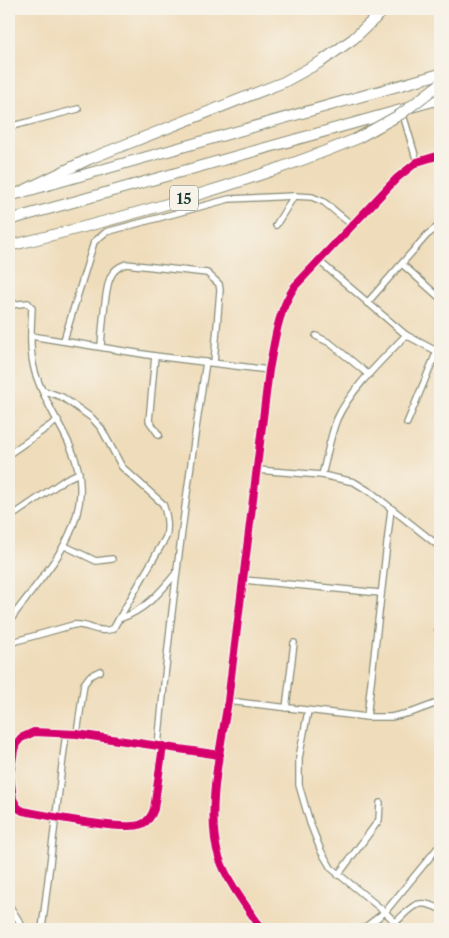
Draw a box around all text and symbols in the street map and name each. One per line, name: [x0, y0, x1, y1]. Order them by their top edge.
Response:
road number: 15: [170, 186, 198, 210]

